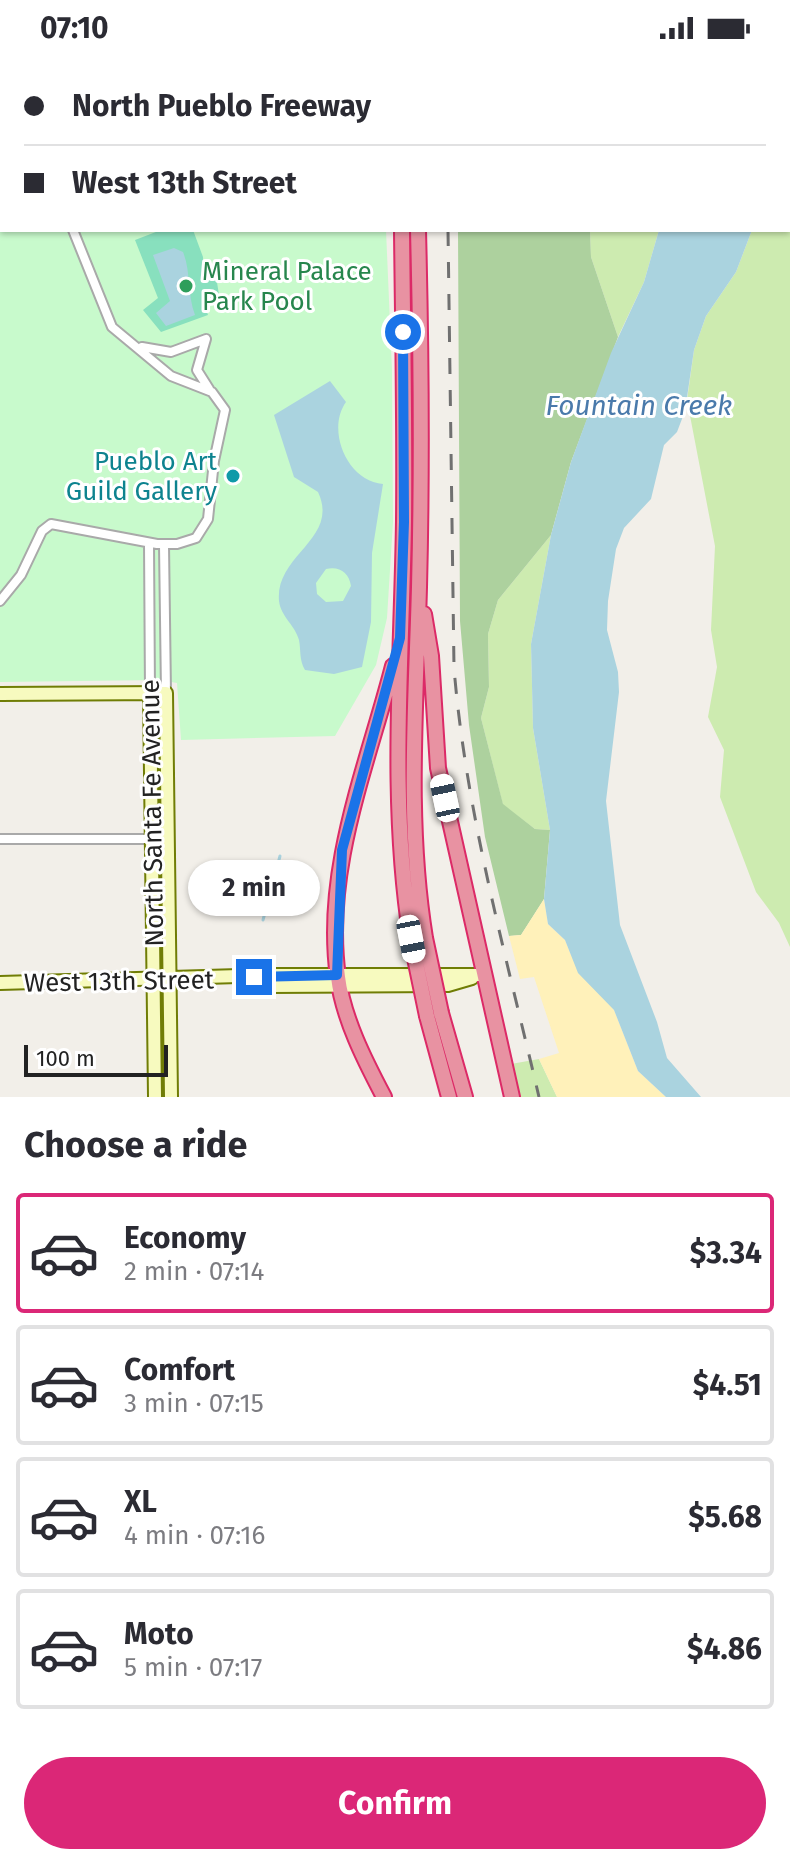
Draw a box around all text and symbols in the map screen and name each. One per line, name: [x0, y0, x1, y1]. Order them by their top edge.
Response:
text: 07:10: [40, 10, 109, 46]
text: North Pueblo Freeway: [72, 88, 371, 124]
text: West 13th Street: [72, 165, 297, 201]
place label: Mineral Palace Park Pool: [202, 256, 372, 317]
marker: Mineral Palace Park Pool: [177, 277, 195, 295]
route start: [385, 314, 421, 350]
water label: Fountain Creek: [546, 389, 732, 422]
place label: Pueblo Art Guild Gallery: [66, 446, 218, 507]
marker: Pueblo Art Guild Gallery: [224, 467, 242, 485]
street label: North Santa Fe Avenue: [135, 679, 170, 947]
car: [428, 772, 462, 824]
callout: 2 min: [188, 861, 320, 917]
text: 2 min: [222, 872, 286, 903]
car: [395, 913, 427, 965]
route end: [236, 959, 272, 995]
street label: West 13th Street: [24, 964, 215, 999]
scale bar: [24, 1041, 168, 1077]
text: 100 m: [36, 1045, 95, 1072]
text: Choose a ride: [24, 1123, 247, 1167]
icon: car: [28, 1217, 100, 1289]
text: Economy: [124, 1220, 246, 1256]
text: $3.34: [690, 1235, 762, 1271]
text: 2 min · 07:14: [124, 1256, 264, 1287]
icon: car: [28, 1349, 100, 1421]
text: Comfort: [124, 1352, 235, 1388]
text: $4.51: [693, 1367, 762, 1403]
text: 3 min · 07:15: [124, 1388, 264, 1419]
icon: car: [28, 1481, 100, 1553]
text: XL: [124, 1484, 157, 1520]
text: $5.68: [688, 1499, 762, 1535]
text: 4 min · 07:16: [124, 1520, 265, 1551]
icon: car: [28, 1613, 100, 1685]
text: Moto: [124, 1616, 194, 1652]
text: $4.86: [687, 1631, 762, 1667]
text: 5 min · 07:17: [124, 1652, 262, 1683]
button: Confirm: [24, 1757, 766, 1849]

